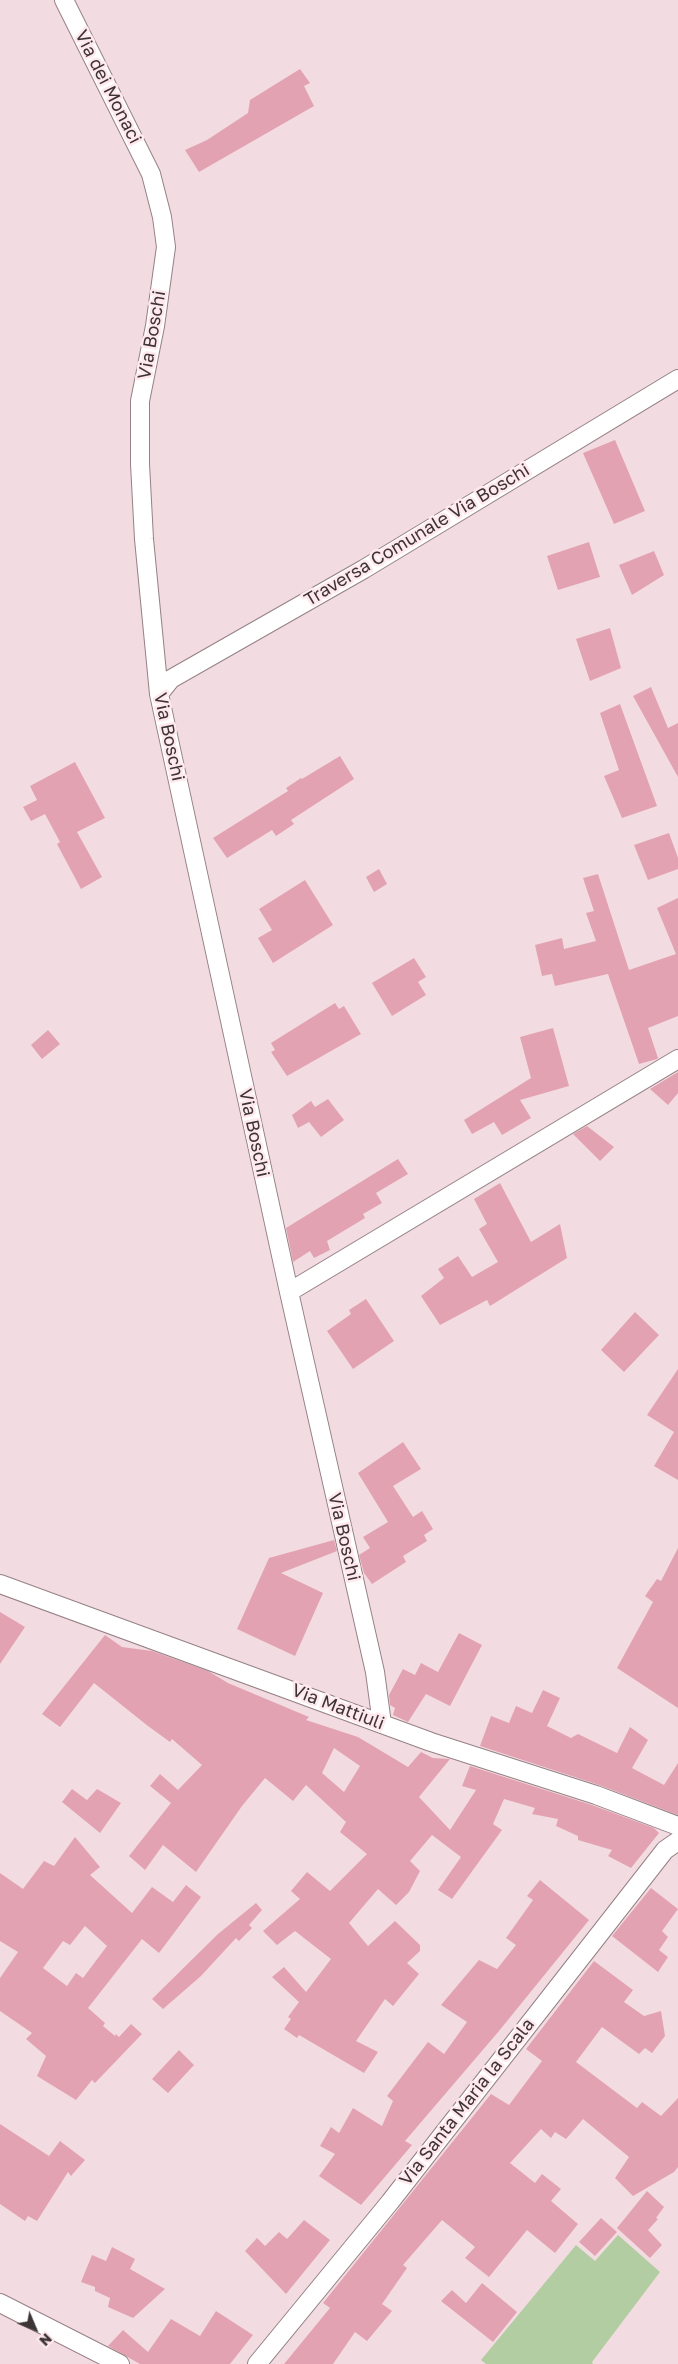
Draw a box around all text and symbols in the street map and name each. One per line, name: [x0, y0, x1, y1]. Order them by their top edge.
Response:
street label: Via dei Monaci: [70, 27, 146, 147]
street label: Via Boschi: [134, 289, 170, 381]
street label: Traversa Comunale Via Boschi: [300, 459, 534, 611]
street label: Via Boschi: [149, 691, 189, 783]
street label: Via Boschi: [234, 1087, 274, 1179]
street label: Via Boschi: [323, 1491, 365, 1583]
street label: Via Mattiuli: [289, 1679, 387, 1735]
street label: Via Santa Maria la Scala: [395, 2014, 539, 2190]
north arrow: [10, 2304, 60, 2354]
text: N: [36, 2330, 56, 2350]

